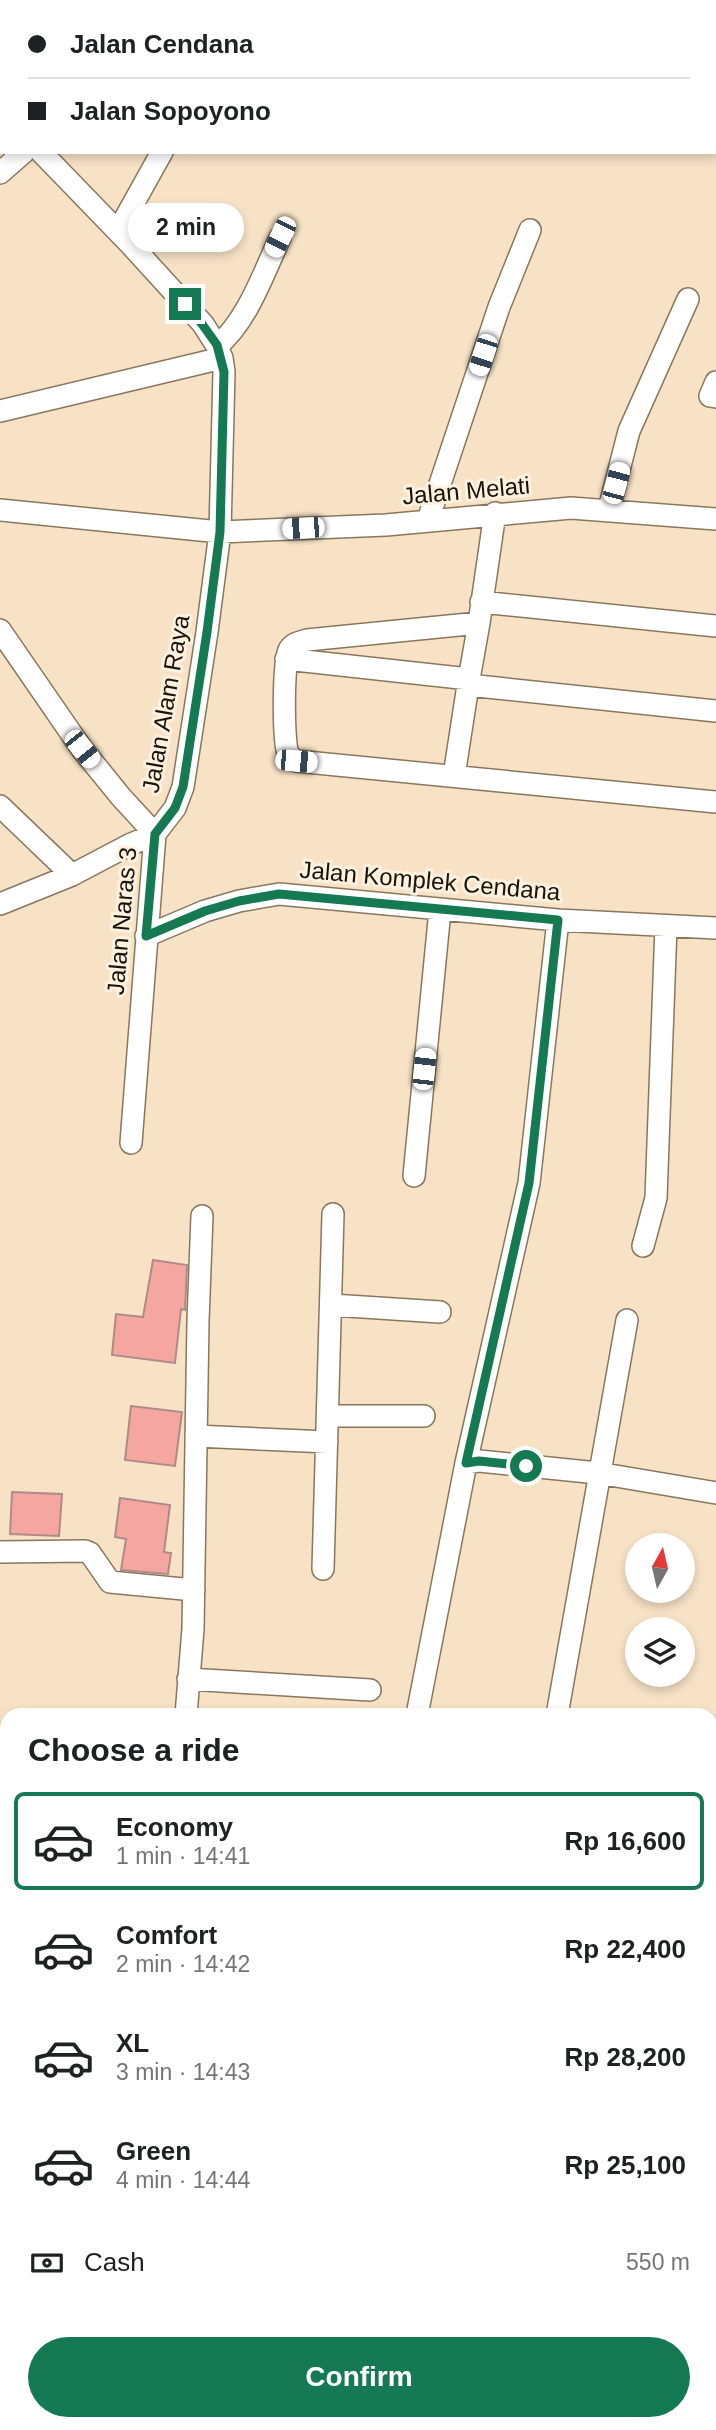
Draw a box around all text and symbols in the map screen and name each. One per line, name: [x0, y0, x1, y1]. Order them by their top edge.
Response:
text: Jalan Cendana: [70, 29, 254, 59]
text: Jalan Sopoyono: [70, 96, 271, 126]
callout: 2 min: [127, 202, 243, 252]
text: 2 min: [156, 214, 216, 240]
car: [262, 214, 299, 260]
route end: [169, 288, 201, 320]
car: [467, 332, 500, 378]
car: [601, 460, 632, 506]
street label: Jalan Melati: [401, 471, 531, 510]
car: [282, 516, 325, 540]
street label: Jalan Alam Raya: [137, 612, 195, 795]
car: [61, 726, 104, 772]
car: [275, 749, 318, 773]
street label: Jalan Naras 3: [102, 846, 141, 996]
street label: Jalan Komplek Cendana: [299, 856, 562, 905]
car: [412, 1047, 437, 1091]
route start: [510, 1450, 542, 1482]
north arrow: [625, 1533, 695, 1603]
map controls: [625, 1533, 695, 1687]
button: layers: [625, 1617, 695, 1687]
text: Choose a ride: [28, 1732, 240, 1768]
icon: car: [32, 1810, 95, 1873]
text: Economy: [116, 1812, 233, 1842]
text: Rp 16,600: [565, 1826, 686, 1856]
text: 1 min · 14:41: [116, 1843, 250, 1869]
icon: car: [32, 1918, 95, 1981]
text: Comfort: [116, 1920, 217, 1950]
text: Rp 22,400: [565, 1934, 686, 1964]
text: 2 min · 14:42: [116, 1951, 250, 1977]
icon: car: [32, 2026, 95, 2089]
text: XL: [116, 2028, 149, 2058]
text: Rp 28,200: [565, 2042, 686, 2072]
text: 3 min · 14:43: [116, 2059, 250, 2085]
icon: car: [32, 2134, 95, 2197]
text: Green: [116, 2136, 191, 2166]
text: Rp 25,100: [565, 2150, 686, 2180]
text: 4 min · 14:44: [116, 2167, 250, 2193]
icon: cash: [28, 2244, 66, 2282]
text: Cash: [84, 2247, 145, 2277]
text: 550 m: [626, 2249, 690, 2275]
button: Confirm: [28, 2337, 690, 2417]

